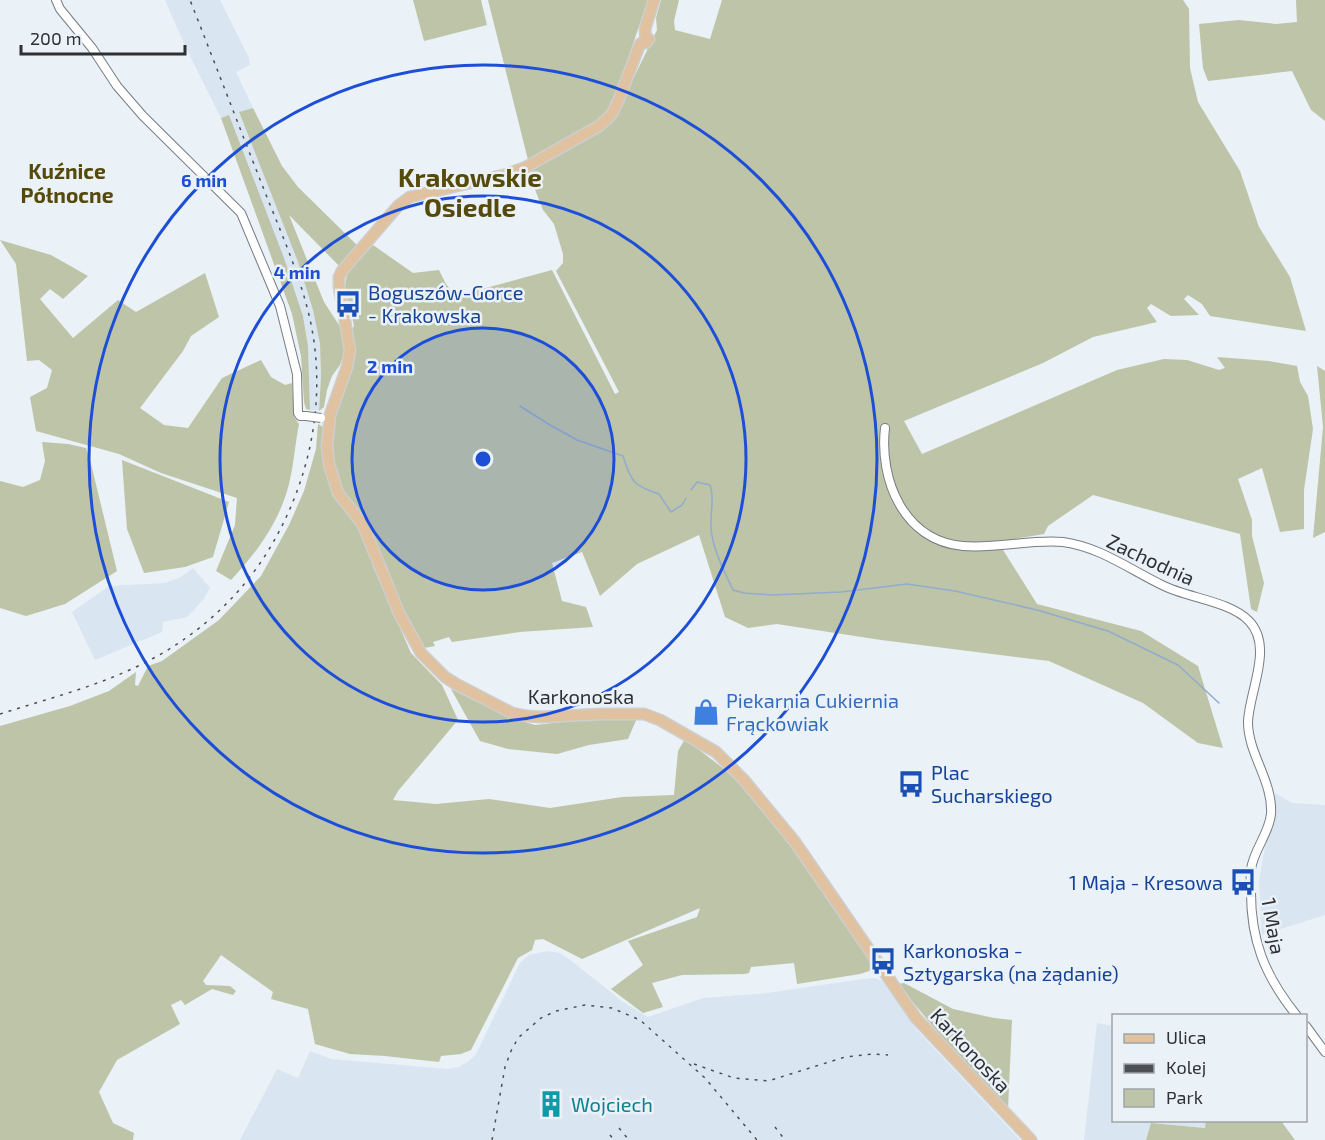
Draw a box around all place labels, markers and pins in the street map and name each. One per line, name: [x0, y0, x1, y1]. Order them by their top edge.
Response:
place label: Boguszów-Gorce - Krakowska: [368, 280, 523, 327]
bus stop icon: Boguszów-Gorce - Krakowska: [333, 289, 363, 319]
centre of rings: [473, 449, 493, 469]
place label: Piekarnia Cukiernia Frąckowiak: [726, 688, 899, 735]
shop icon: Piekarnia Cukiernia Frąckowiak: [691, 697, 721, 727]
place label: Plac Sucharskiego: [931, 760, 1053, 807]
bus stop icon: Plac Sucharskiego: [896, 769, 926, 799]
bus stop icon: 1 Maja - Kresowa: [1228, 867, 1258, 897]
place label: 1 Maja - Kresowa: [1069, 870, 1223, 894]
place label: Karkonoska - Sztygarska (na żądanie): [903, 938, 1119, 985]
bus stop icon: Karkonoska - Sztygarska (na żądanie): [868, 946, 898, 976]
building icon: Wojciech: [536, 1089, 566, 1119]
place label: Wojciech: [571, 1092, 653, 1116]

